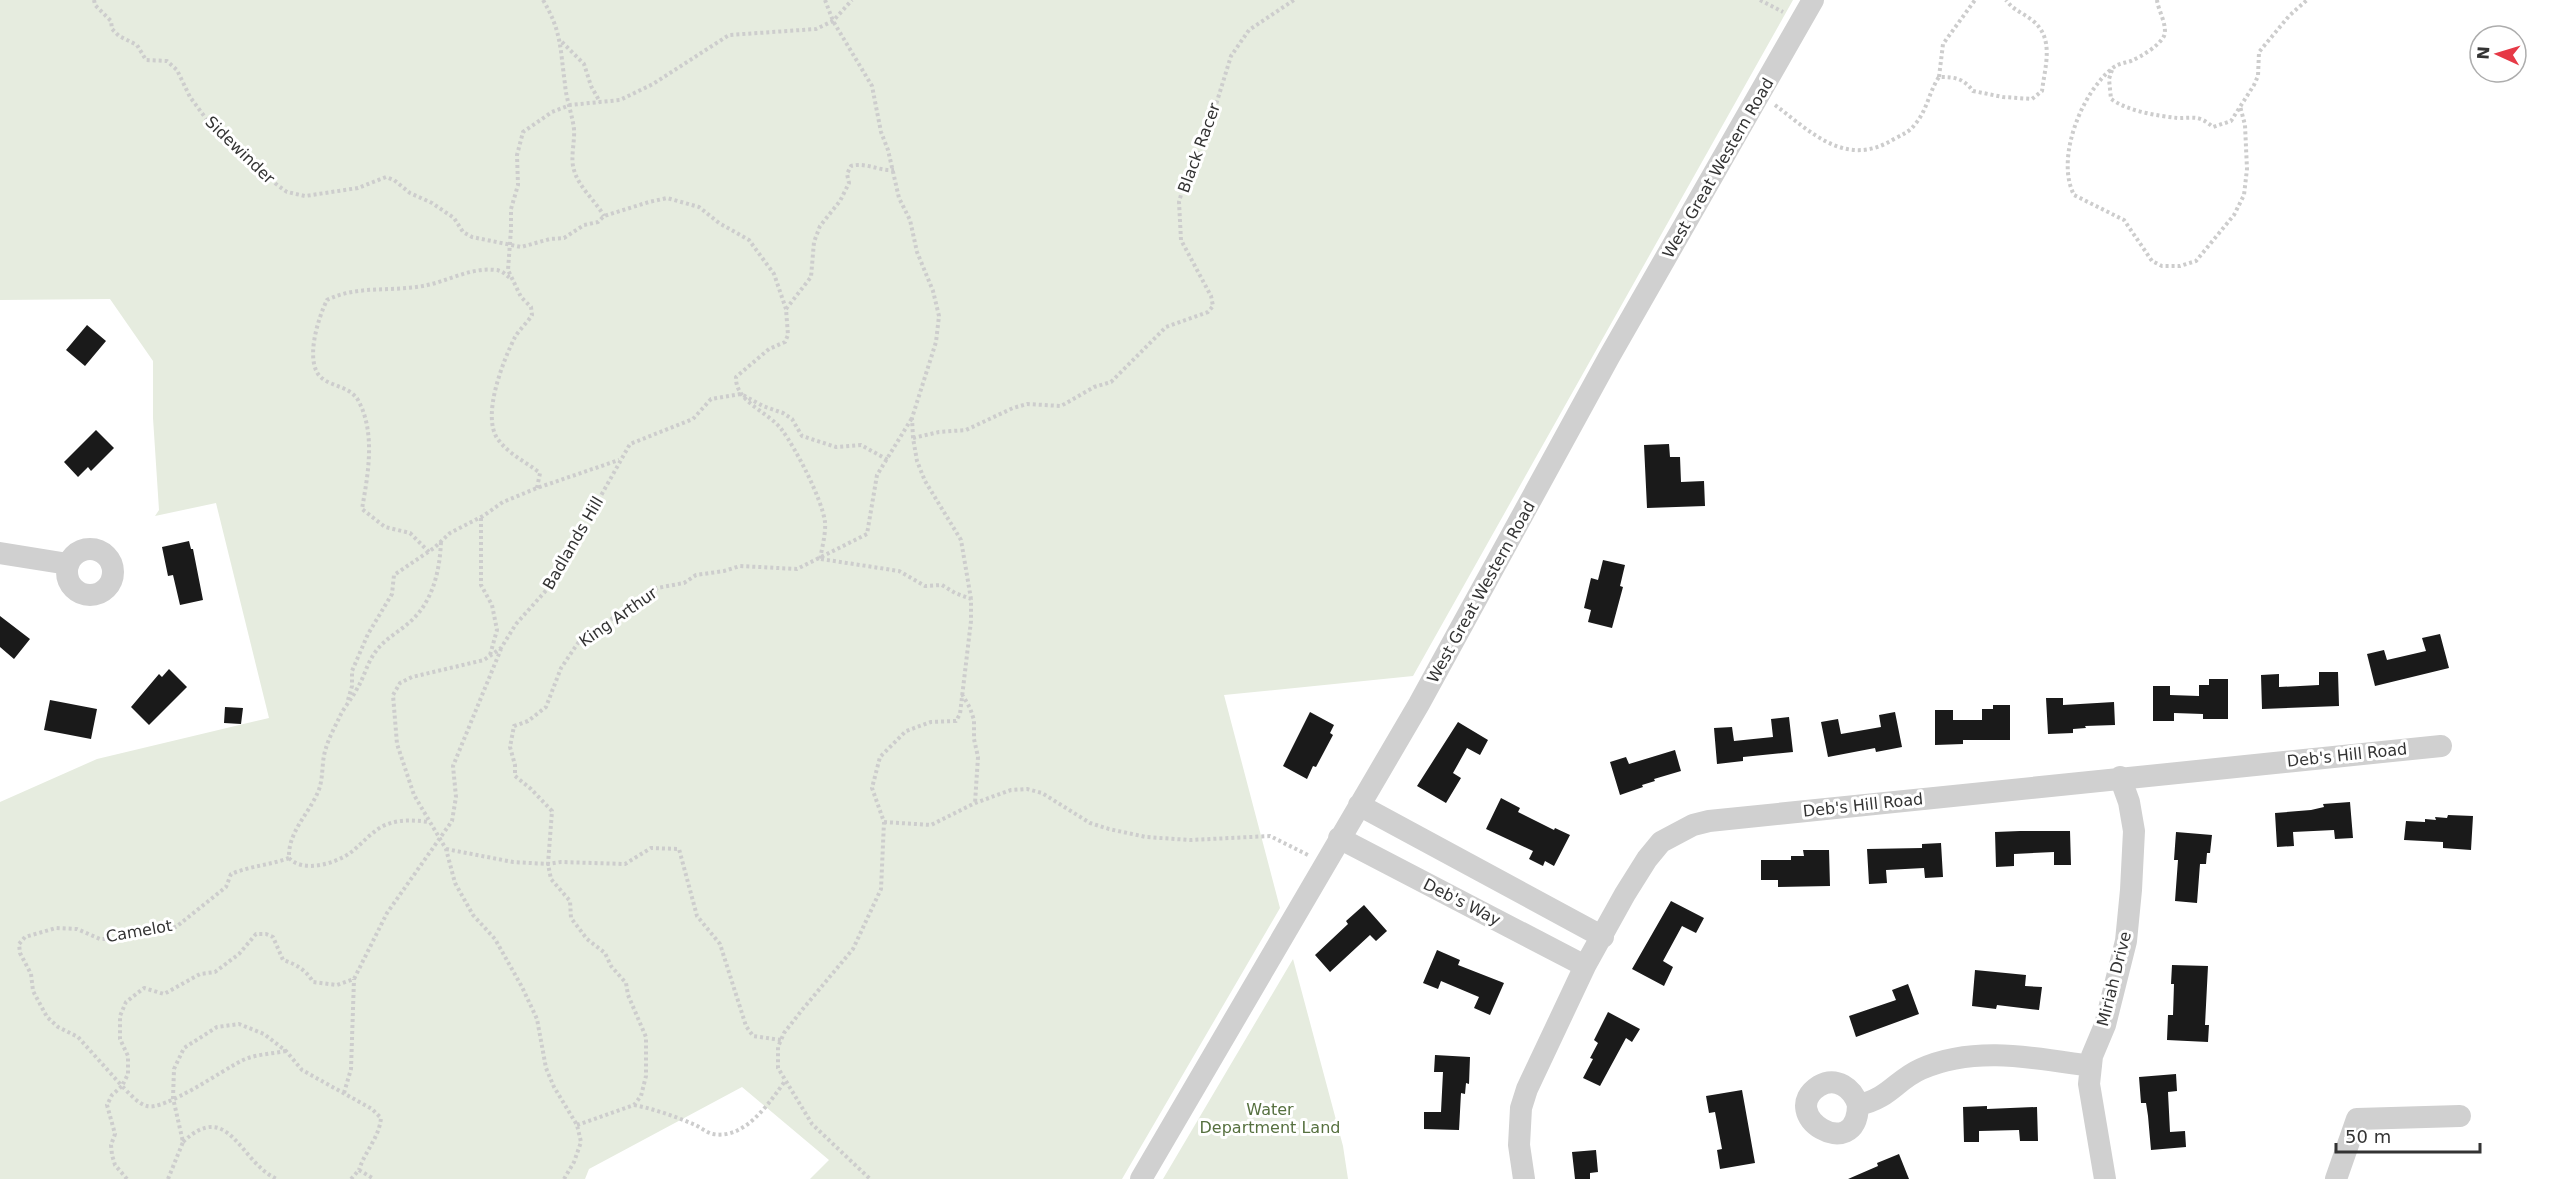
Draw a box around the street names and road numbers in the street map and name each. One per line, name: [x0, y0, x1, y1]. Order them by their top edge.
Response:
street label: West Great Western Road: [1659, 75, 1777, 261]
street label: Black Racer: [1174, 100, 1224, 195]
street label: Sidewinder: [201, 112, 279, 188]
street label: Badlands Hill: [539, 493, 607, 593]
street label: West Great Western Road: [1423, 498, 1539, 686]
street label: King Arthur: [575, 583, 661, 651]
street label: Deb's Hill Road: [2286, 739, 2408, 771]
street label: Deb's Hill Road: [1802, 789, 1924, 821]
street label: Deb's Way: [1420, 874, 1504, 930]
street label: Camelot: [104, 916, 174, 946]
street label: Miriah Drive: [2093, 930, 2135, 1028]

